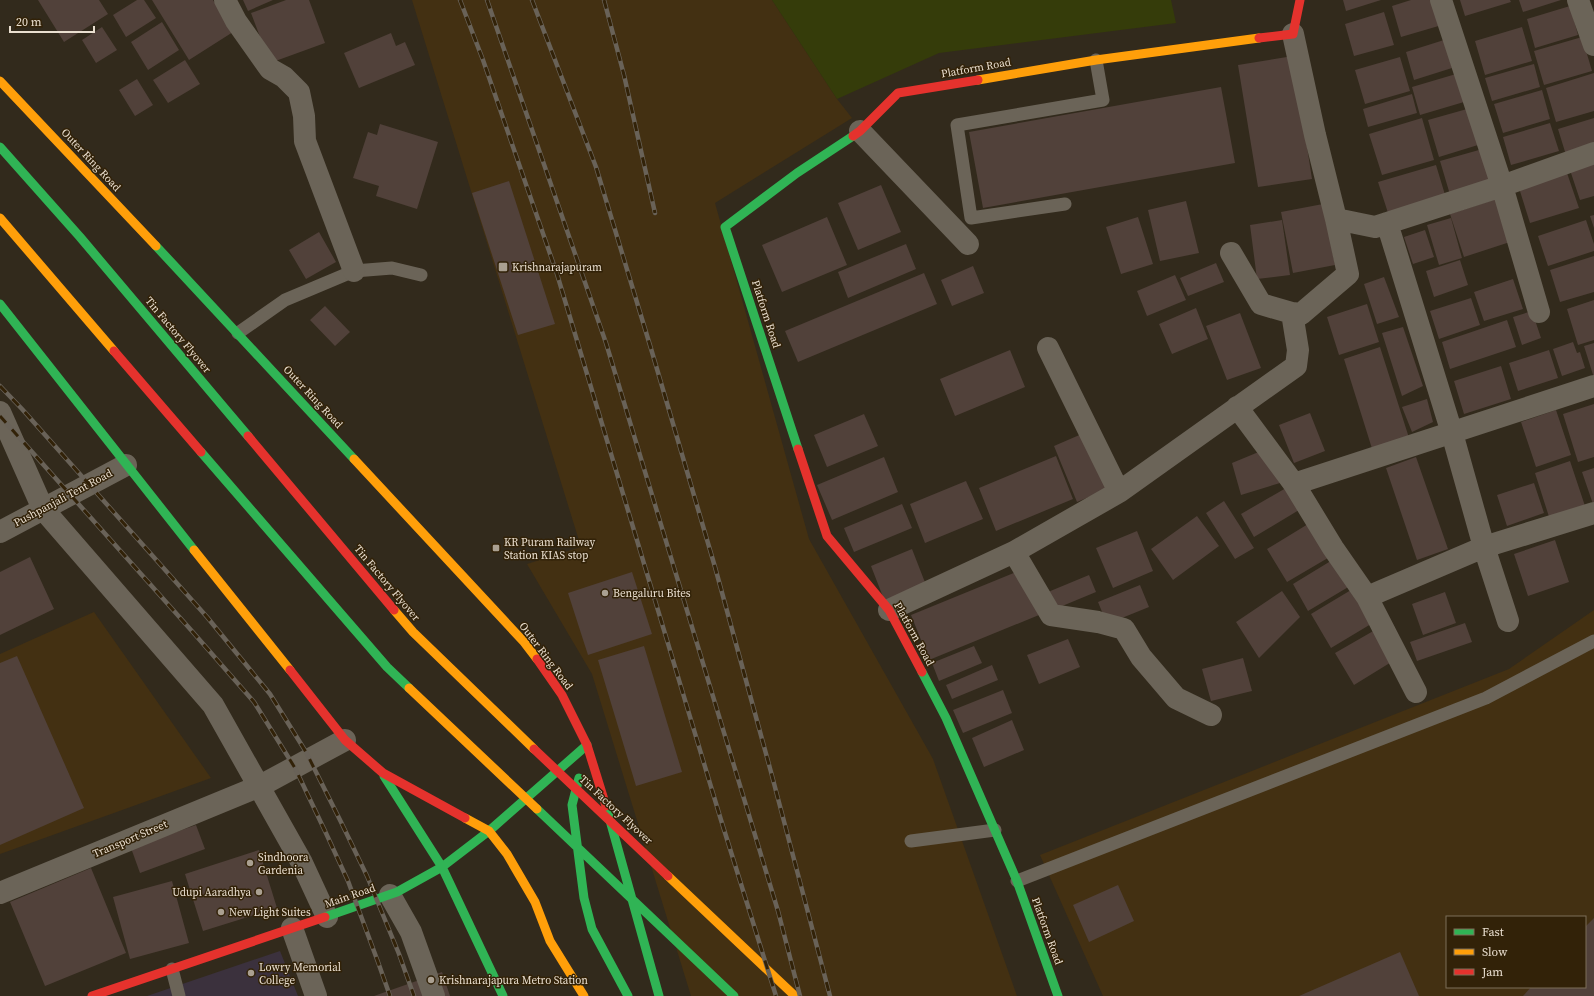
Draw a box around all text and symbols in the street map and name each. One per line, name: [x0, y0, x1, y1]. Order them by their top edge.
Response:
scale bar: [10, 8, 94, 34]
text: 20 m: [16, 14, 42, 30]
street label: Platform Road: [940, 54, 1013, 82]
street label: Outer Ring Road: [58, 125, 125, 195]
place label: Krishnarajapuram: [512, 260, 602, 275]
marker: Krishnarajapuram: [497, 261, 509, 273]
street label: Platform Road: [748, 278, 784, 351]
street label: Tin Factory Flyover: [142, 294, 215, 377]
street label: Outer Ring Road: [280, 362, 347, 432]
street label: Pushpanjali Tent Road: [11, 465, 115, 530]
place label: KR Puram Railway Station KIAS stop: [504, 535, 595, 563]
street label: Tin Factory Flyover: [351, 542, 424, 625]
marker: KR Puram Railway Station KIAS stop: [491, 543, 501, 553]
place label: Bengaluru Bites: [613, 586, 691, 601]
marker: Bengaluru Bites: [600, 588, 610, 598]
street label: Platform Road: [890, 599, 938, 669]
street label: Outer Ring Road: [516, 619, 577, 693]
street label: Tin Factory Flyover: [576, 772, 656, 848]
street label: Transport Street: [90, 816, 170, 861]
place label: Sindhoora Gardenia: [258, 850, 309, 878]
marker: Sindhoora Gardenia: [245, 858, 255, 868]
street label: Main Road: [323, 880, 378, 912]
place label: Udupi Aaradhya: [172, 885, 251, 900]
marker: Udupi Aaradhya: [254, 887, 264, 897]
street label: Platform Road: [1028, 895, 1066, 967]
place label: New Light Suites: [229, 905, 311, 920]
marker: New Light Suites: [216, 907, 226, 917]
legend: [1446, 916, 1586, 988]
text: Fast: [1482, 924, 1504, 940]
text: Slow: [1482, 944, 1508, 960]
place label: Lowry Memorial College: [259, 960, 341, 988]
text: Jam: [1481, 964, 1503, 980]
marker: Lowry Memorial College: [246, 968, 256, 978]
place label: Krishnarajapura Metro Station: [439, 973, 588, 988]
marker: Krishnarajapura Metro Station: [426, 975, 436, 985]

